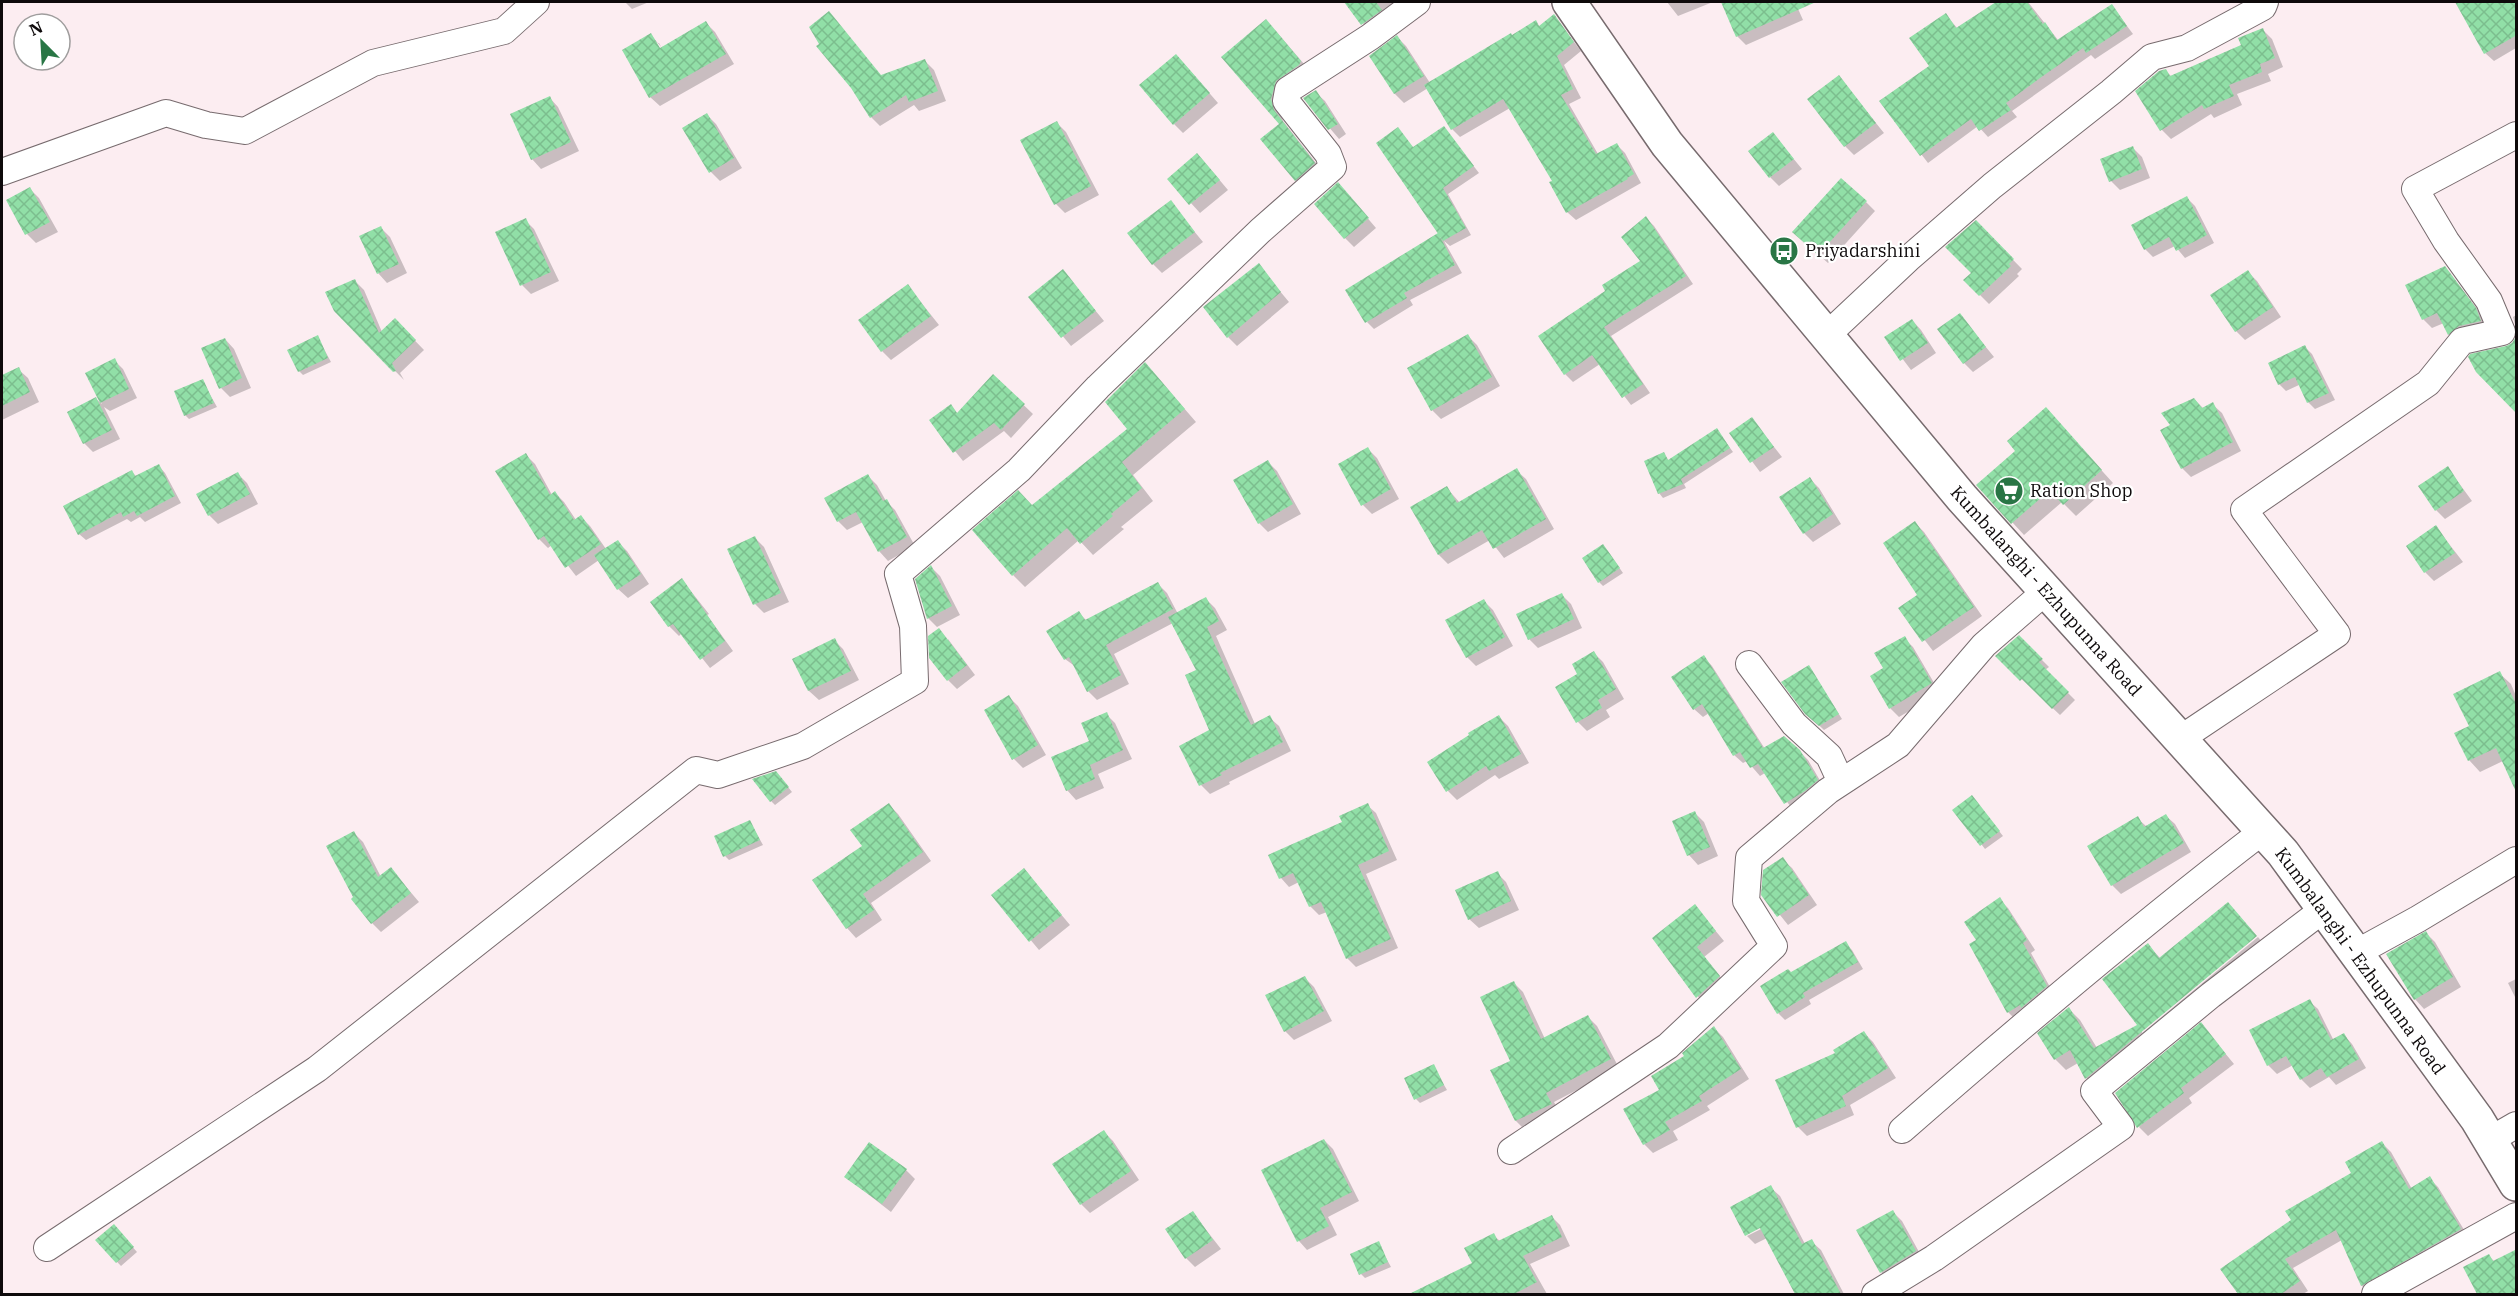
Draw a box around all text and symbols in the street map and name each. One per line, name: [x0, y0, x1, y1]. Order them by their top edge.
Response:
north arrow: [12, 12, 72, 72]
text: N: [26, 17, 46, 40]
bus stop icon: Priyadarshini: [1768, 235, 1800, 267]
place label: Priyadarshini: [1805, 239, 1921, 262]
supermarket icon: Ration Shop: [1993, 475, 2025, 507]
place label: Ration Shop: [2030, 479, 2133, 502]
street label: Kumbalanghi - Ezhupunna Road: [1946, 481, 2147, 701]
street label: Kumbalanghi - Ezhupunna Road: [2270, 843, 2451, 1079]

